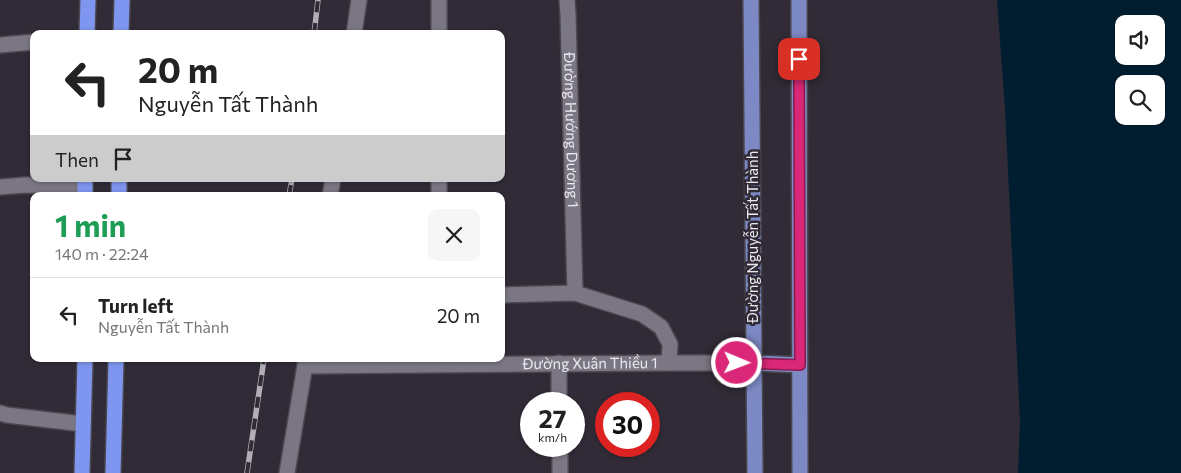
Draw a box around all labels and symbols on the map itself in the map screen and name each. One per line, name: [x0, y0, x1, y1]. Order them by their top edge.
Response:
pin: [778, 38, 820, 80]
street label: Đường Hướng Dương 1: [561, 51, 583, 208]
street label: Đường Nguyễn Tất Thành: [743, 151, 761, 324]
position arrow: [710, 336, 762, 388]
street label: Đường Xuân Thiều 1: [521, 353, 658, 372]
speed limit sign: 30: [595, 392, 660, 457]

